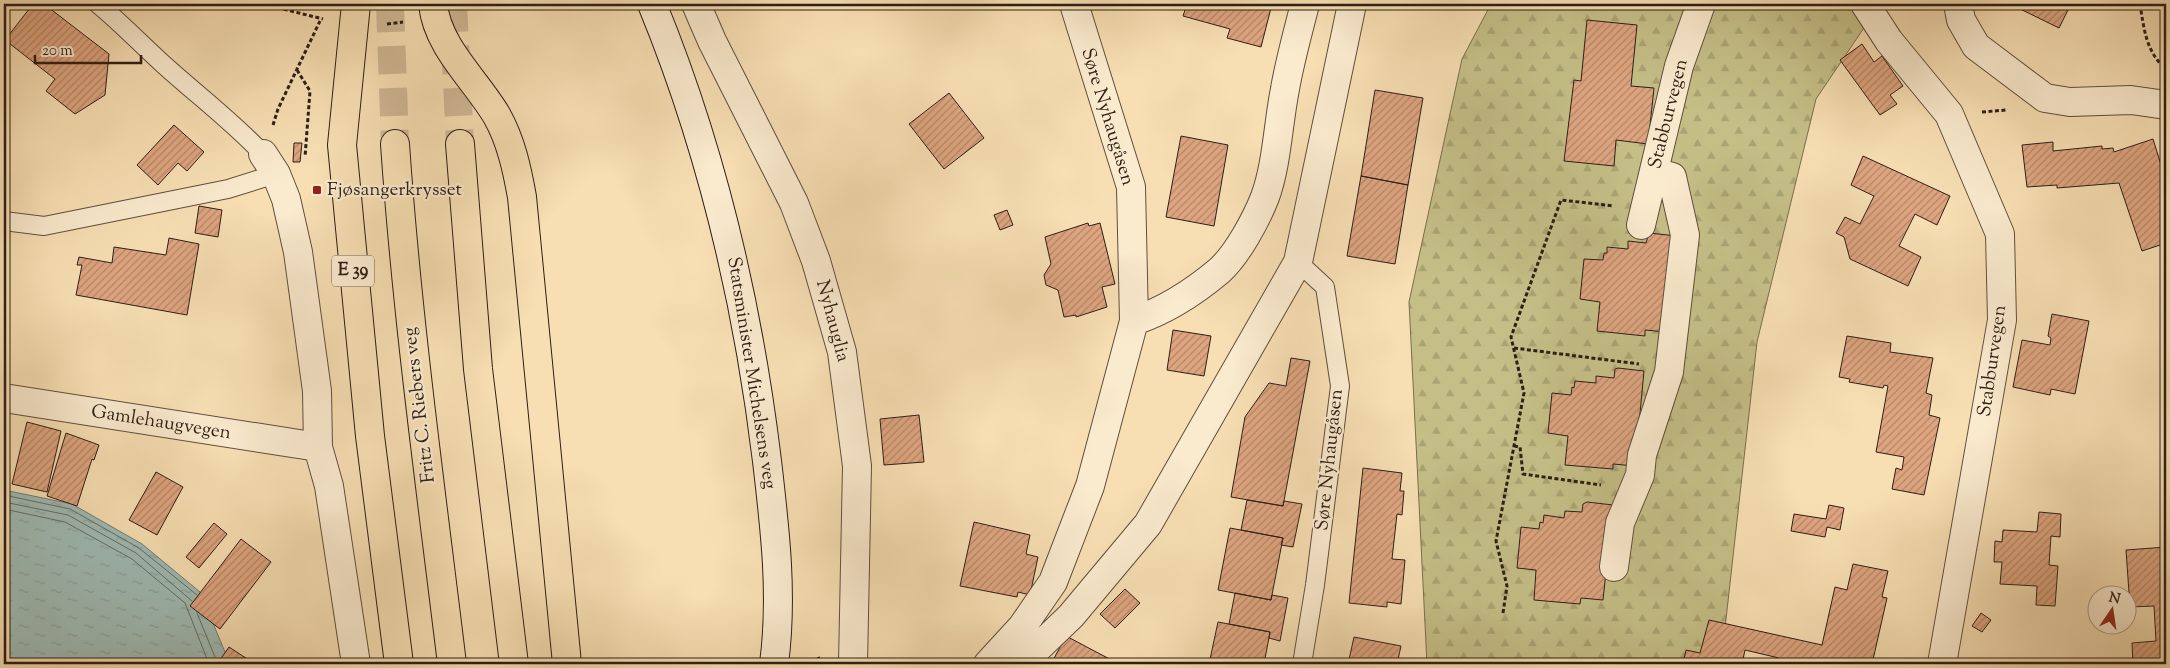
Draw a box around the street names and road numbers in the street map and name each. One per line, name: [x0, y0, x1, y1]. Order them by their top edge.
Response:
street label: Søre Nyhaugåsen: [1073, 45, 1141, 189]
street label: Stabburvegen: [1642, 56, 1696, 172]
street label: Statsminister Michelsens veg: [719, 255, 783, 491]
road number: E 39: [332, 256, 374, 286]
street label: Nyhauglia: [808, 277, 856, 365]
street label: Stabburvegen: [1972, 303, 2014, 419]
street label: Fritz C. Riebers veg: [397, 326, 443, 484]
street label: Søre Nyhaugåsen: [1309, 388, 1351, 532]
street label: Gamlehaugvegen: [89, 399, 233, 447]

